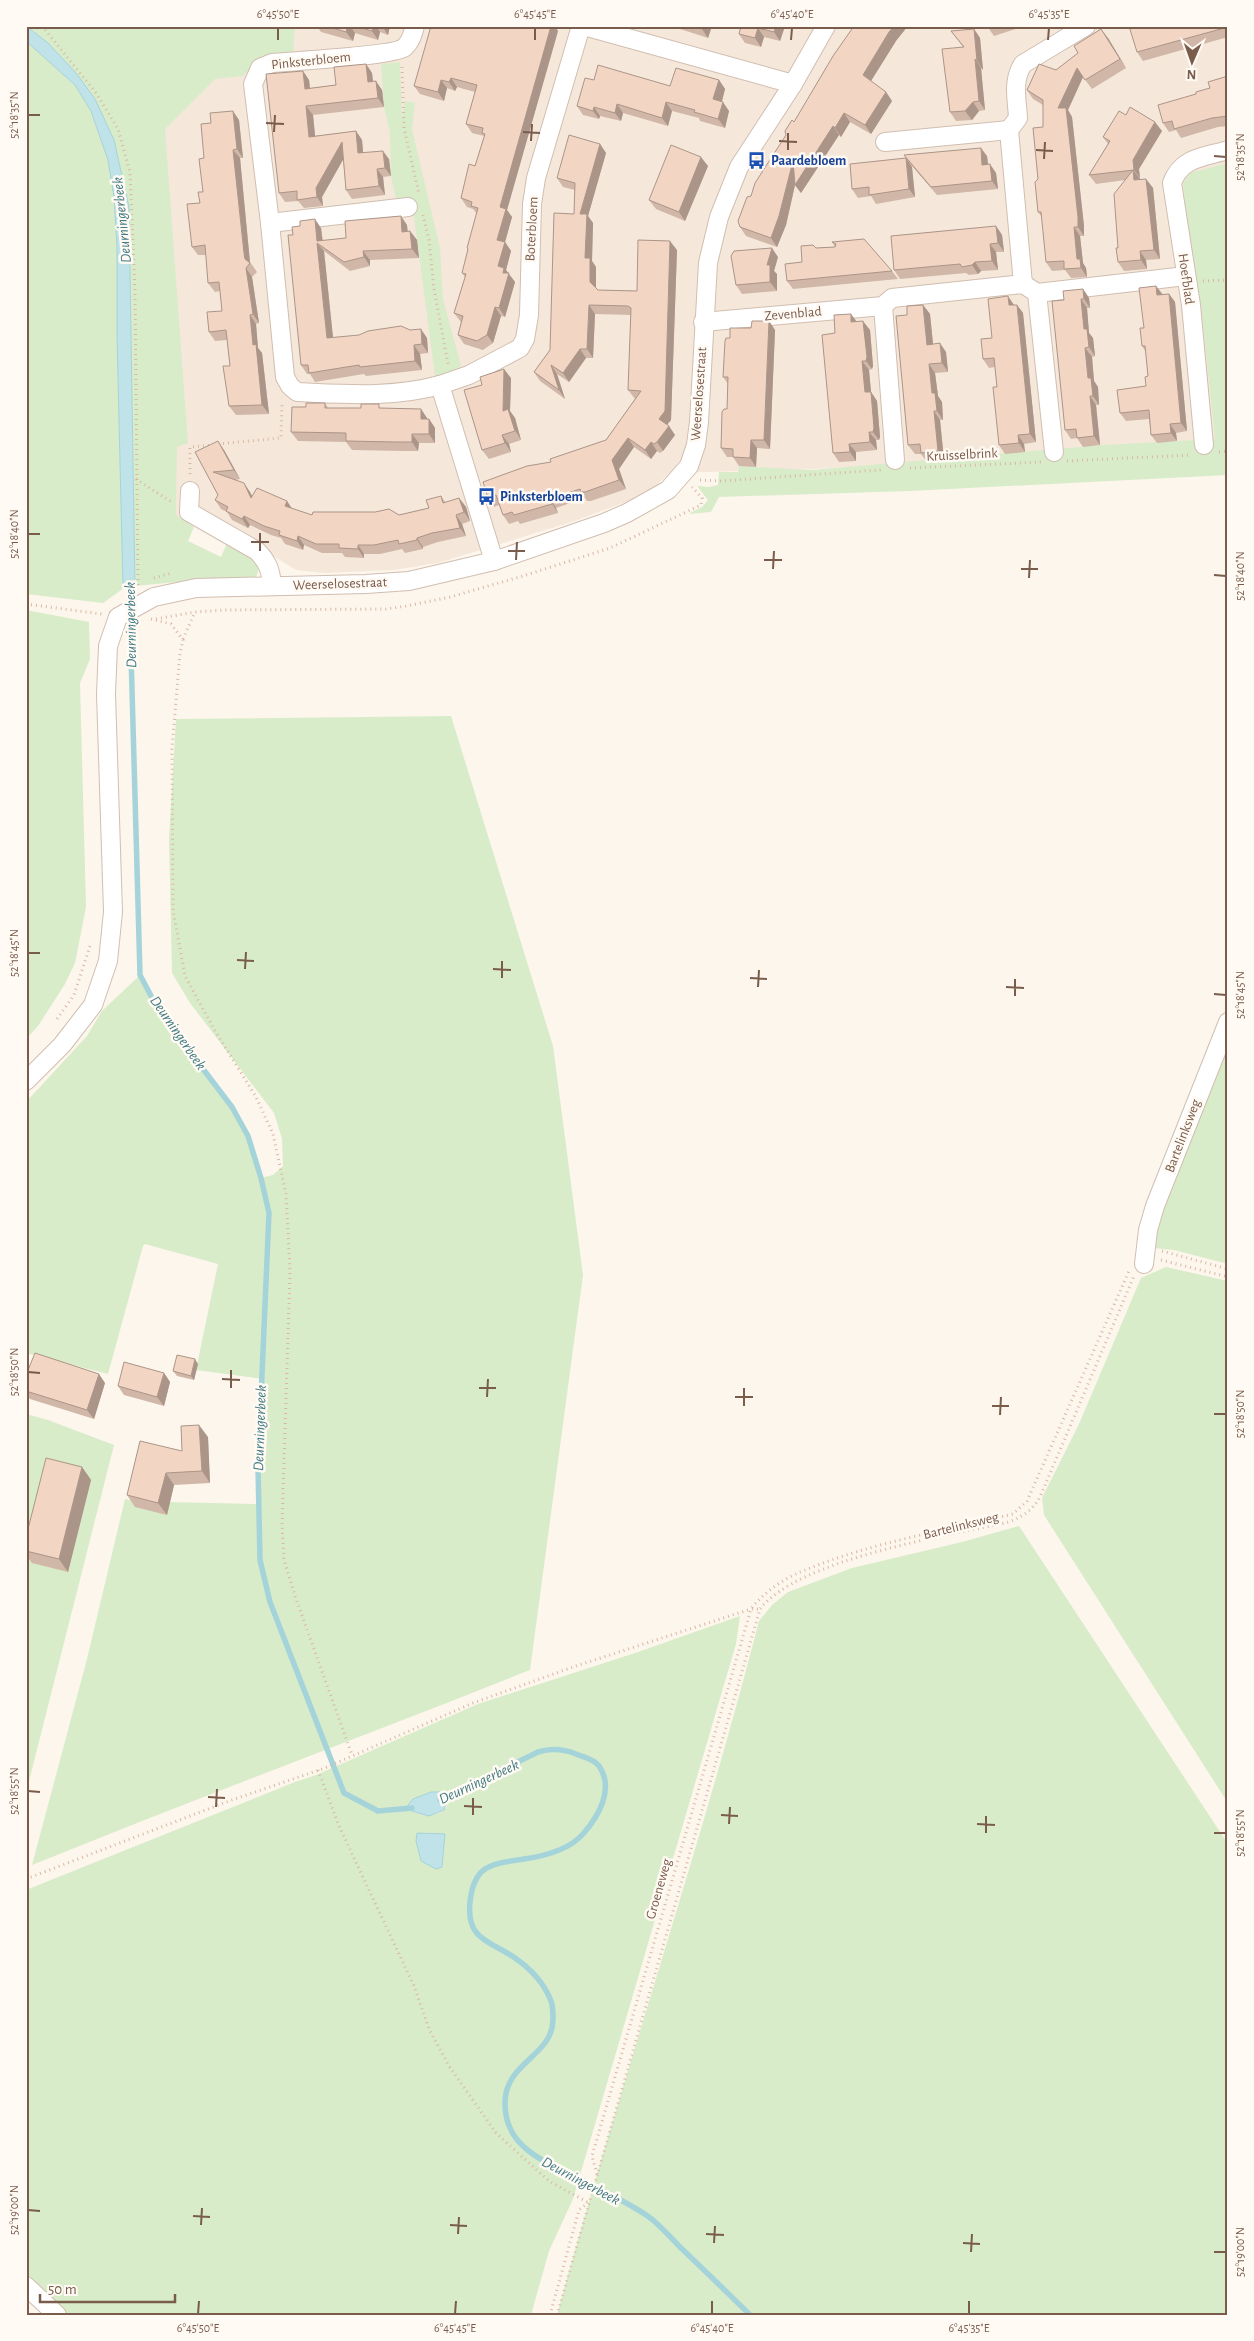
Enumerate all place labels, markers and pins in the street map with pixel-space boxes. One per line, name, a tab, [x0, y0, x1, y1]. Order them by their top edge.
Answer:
bus stop icon: Paardebloem	[747, 151, 767, 171]
place label: Paardebloem	[771, 154, 846, 168]
bus stop icon: Pinksterbloem	[476, 487, 496, 507]
place label: Pinksterbloem	[500, 490, 583, 504]

